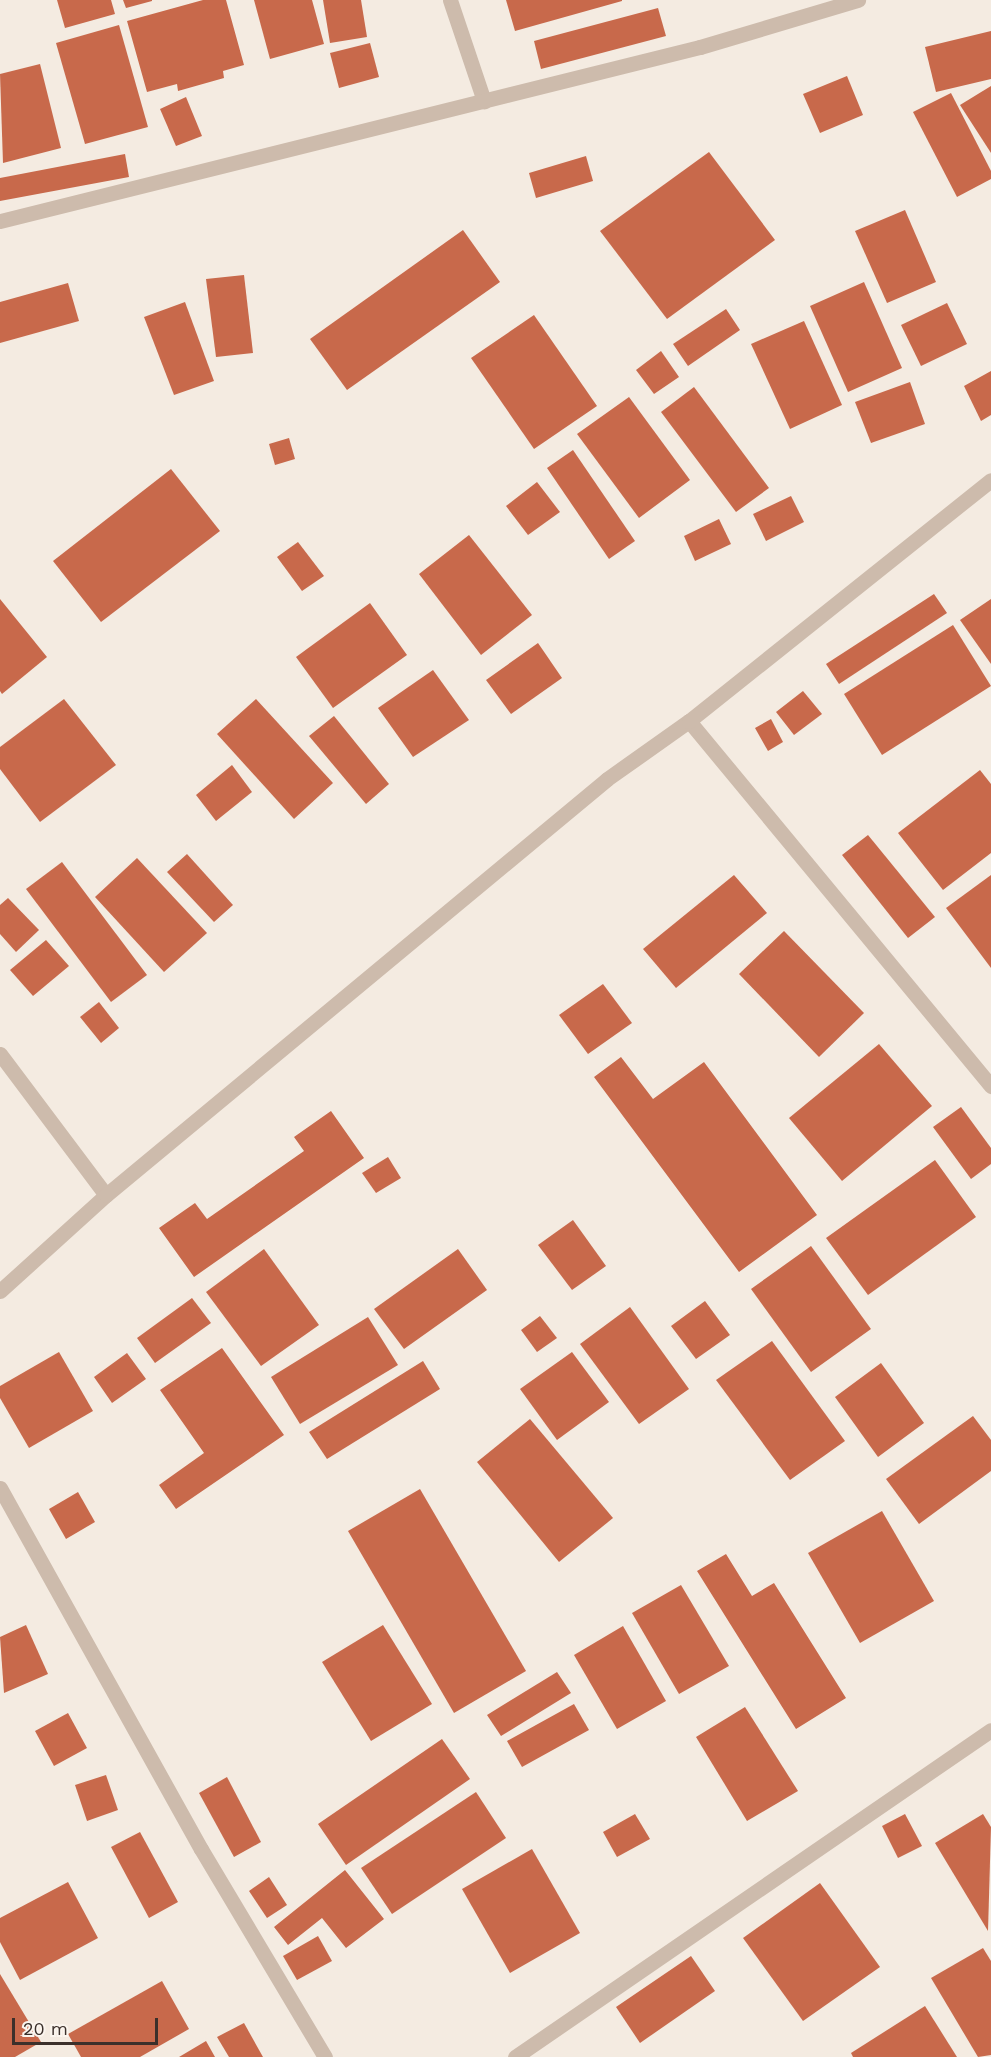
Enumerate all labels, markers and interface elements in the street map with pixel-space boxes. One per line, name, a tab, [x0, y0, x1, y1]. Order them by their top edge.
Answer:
scale bar	[15, 2006, 160, 2044]
text: 20 m	[23, 2018, 68, 2039]

